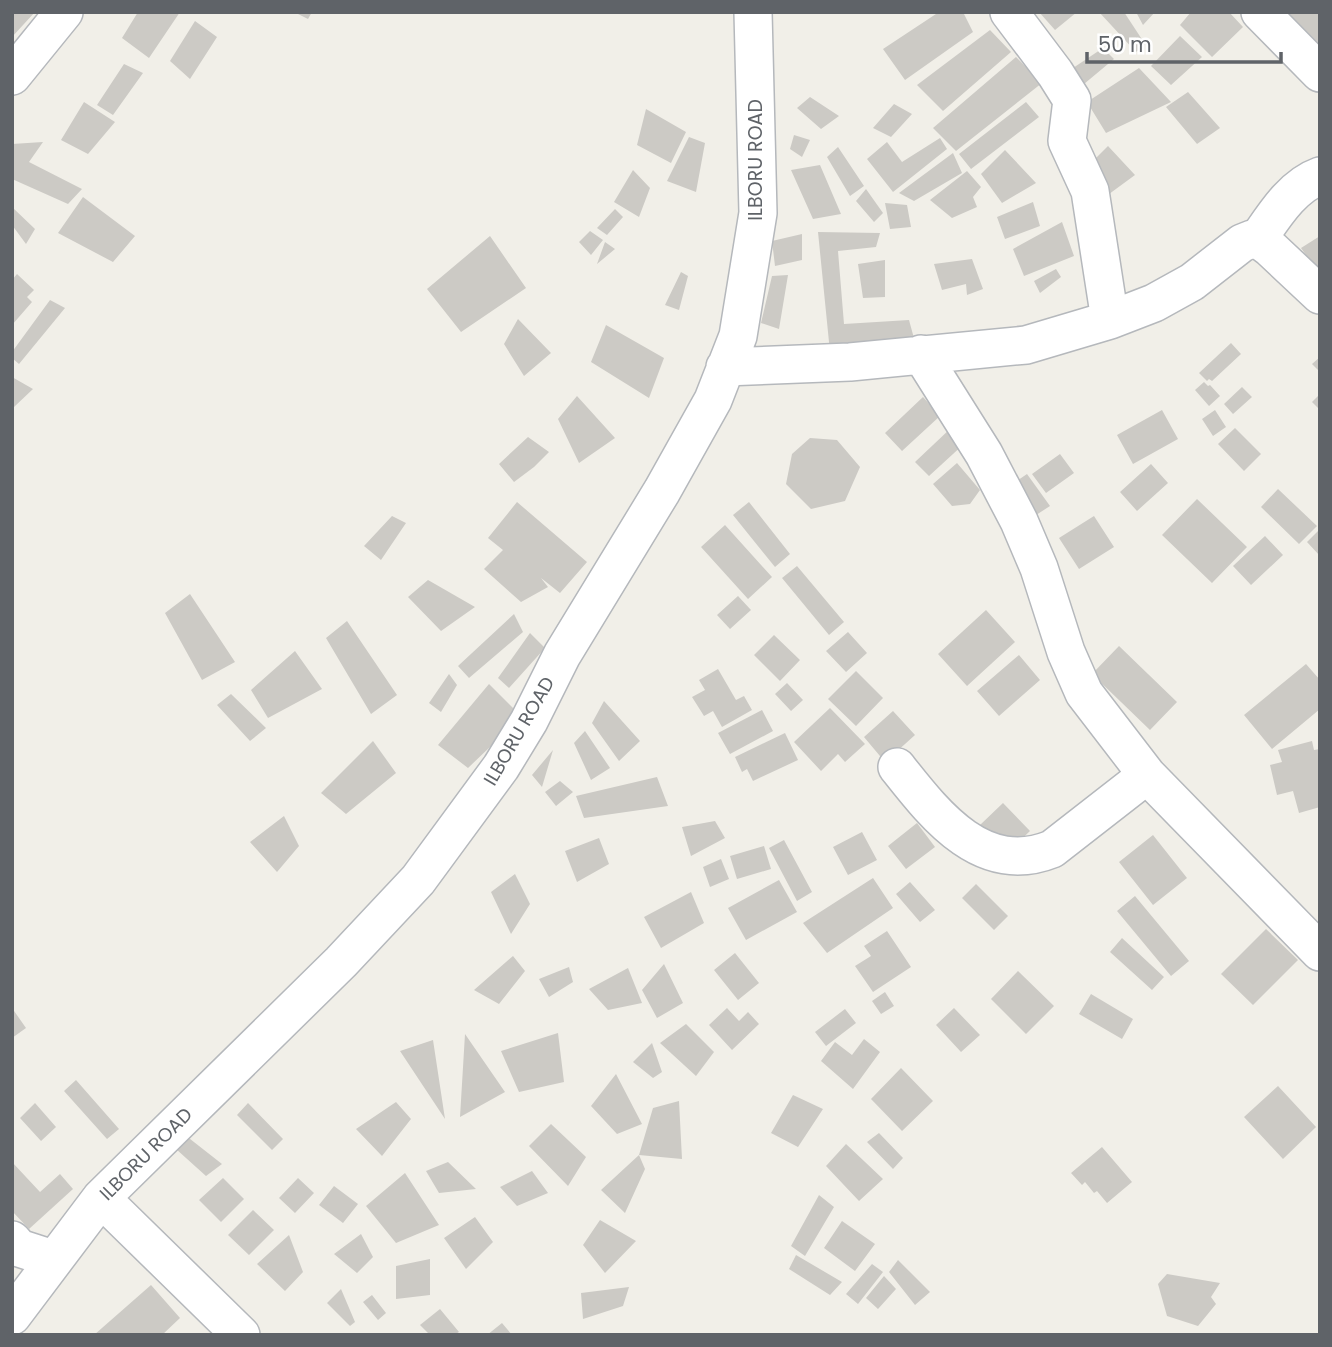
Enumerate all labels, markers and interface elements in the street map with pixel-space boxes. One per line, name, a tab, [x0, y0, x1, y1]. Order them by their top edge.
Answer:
scale bar	[1087, 21, 1281, 65]
text: 50 m	[1098, 30, 1152, 59]
street label: ILBORU ROAD	[742, 99, 769, 221]
street label: ILBORU ROAD	[477, 672, 561, 790]
street label: ILBORU ROAD	[93, 1101, 199, 1207]

